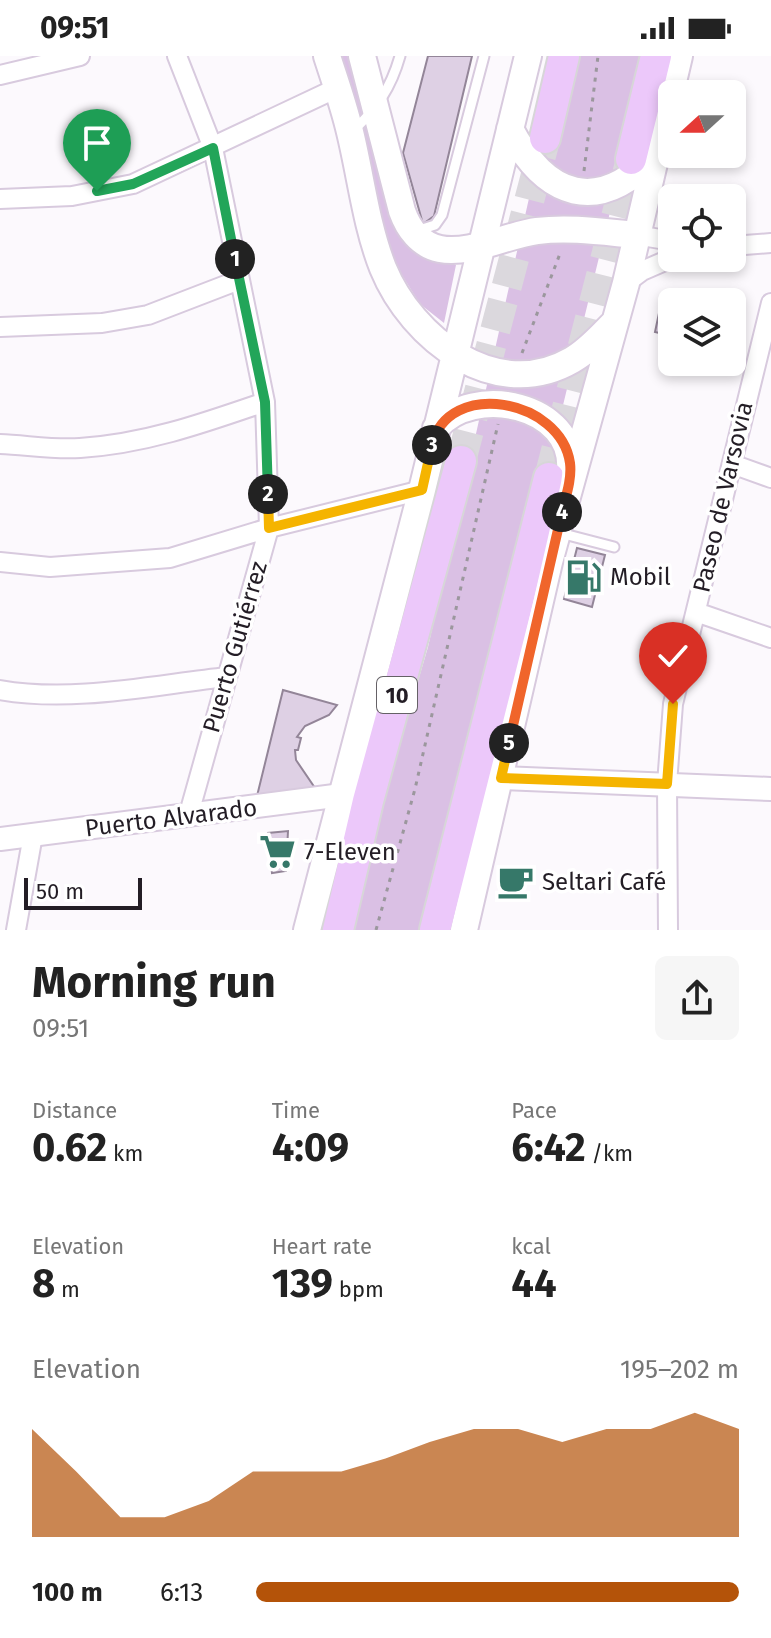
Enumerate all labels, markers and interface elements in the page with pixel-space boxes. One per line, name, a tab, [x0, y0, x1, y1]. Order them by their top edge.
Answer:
text: 09:51	[40, 10, 110, 46]
north arrow	[658, 80, 746, 168]
map controls	[658, 80, 746, 376]
pin	[63, 109, 131, 191]
icon: arrive	[75, 121, 119, 165]
button: locate	[658, 184, 746, 272]
pin: 1	[215, 239, 255, 279]
text: 1	[230, 245, 240, 272]
button: layers	[658, 288, 746, 376]
street label: Paseo de Varsovia	[687, 399, 759, 595]
pin: 3	[412, 425, 452, 465]
text: 3	[426, 431, 438, 458]
pin: 2	[248, 474, 288, 514]
text: 2	[262, 480, 274, 507]
pin: 4	[542, 492, 582, 532]
text: 4	[556, 498, 568, 525]
street label: Puerto Gutiérrez	[197, 558, 273, 736]
fuel station icon: Mobil	[565, 558, 603, 596]
place label: Mobil	[610, 563, 671, 591]
pin	[639, 622, 707, 704]
icon: check	[651, 634, 695, 678]
road number: 10	[377, 677, 417, 713]
pin: 5	[489, 723, 529, 763]
text: 5	[503, 729, 515, 756]
street label: Puerto Alvarado	[83, 794, 259, 842]
supermarket icon: 7-Eleven	[259, 833, 297, 871]
place label: 7-Eleven	[304, 838, 396, 866]
cafe icon: Seltari Café	[497, 863, 535, 901]
place label: Seltari Café	[542, 868, 666, 896]
scale bar	[24, 874, 142, 910]
text: 50 m	[36, 878, 84, 905]
text: Morning run	[32, 956, 276, 1009]
button: share	[655, 956, 739, 1040]
text: 09:51	[32, 1013, 89, 1044]
text: Distance	[32, 1097, 117, 1124]
text: Time	[272, 1097, 320, 1124]
text: Pace	[511, 1097, 557, 1124]
text: 0.62	[32, 1124, 107, 1172]
text: 4:09	[272, 1124, 349, 1172]
text: 6:42	[511, 1124, 586, 1172]
text: km	[107, 1140, 143, 1167]
text: /km	[586, 1140, 633, 1167]
text: Elevation	[32, 1233, 124, 1260]
text: Heart rate	[272, 1233, 372, 1260]
text: kcal	[511, 1233, 551, 1260]
text: 8	[32, 1260, 55, 1308]
text: 139	[272, 1260, 333, 1308]
text: 44	[511, 1260, 557, 1308]
text: m	[55, 1276, 80, 1303]
text: bpm	[333, 1276, 384, 1303]
text: Elevation	[32, 1354, 141, 1385]
text: 195–202 m	[620, 1354, 739, 1385]
text: 100 m	[32, 1577, 103, 1608]
text: 6:13	[160, 1577, 203, 1608]

